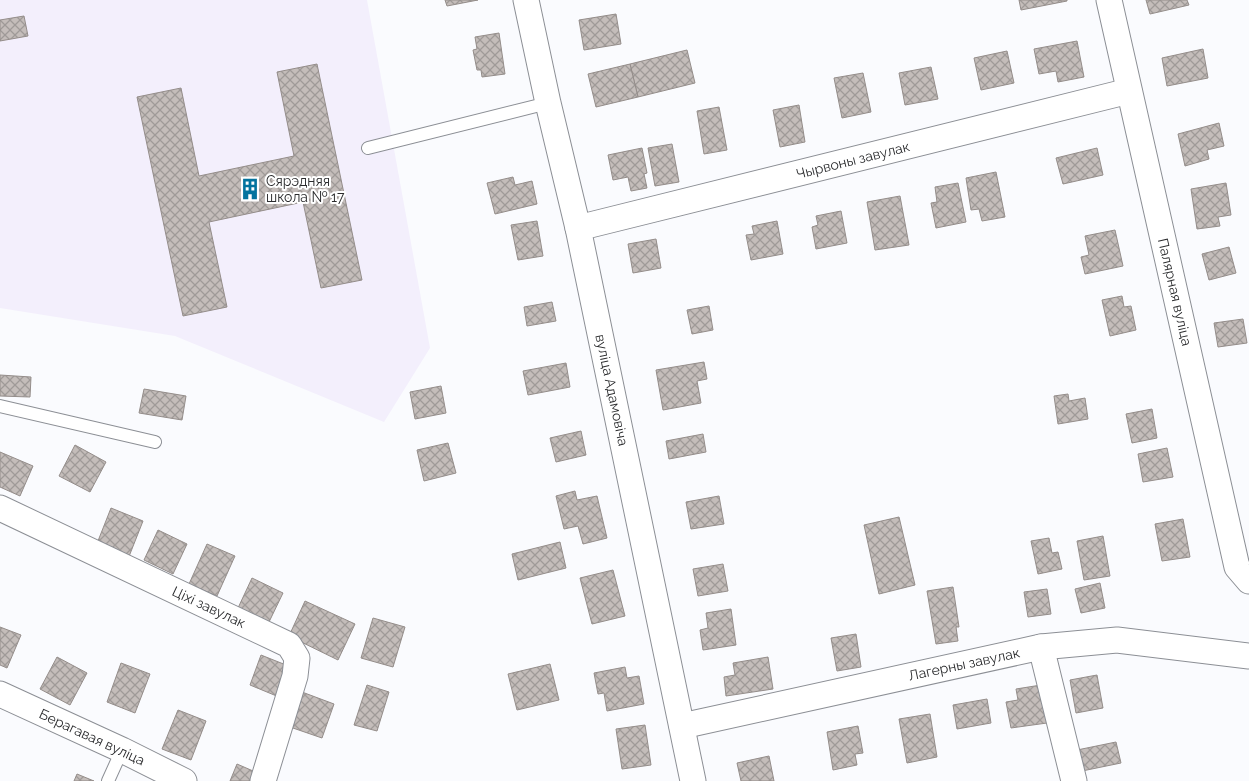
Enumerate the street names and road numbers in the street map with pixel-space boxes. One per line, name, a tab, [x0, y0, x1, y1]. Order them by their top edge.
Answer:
street label: Чырвоны завулак	[795, 138, 911, 182]
street label: Палярная вуліца	[1155, 237, 1195, 347]
street label: вуліца Адамовіча	[592, 333, 632, 447]
street label: Ціхі завулак	[170, 583, 248, 631]
street label: Лагерны завулак	[907, 644, 1021, 684]
street label: Берагавая вуліца	[37, 706, 147, 768]

